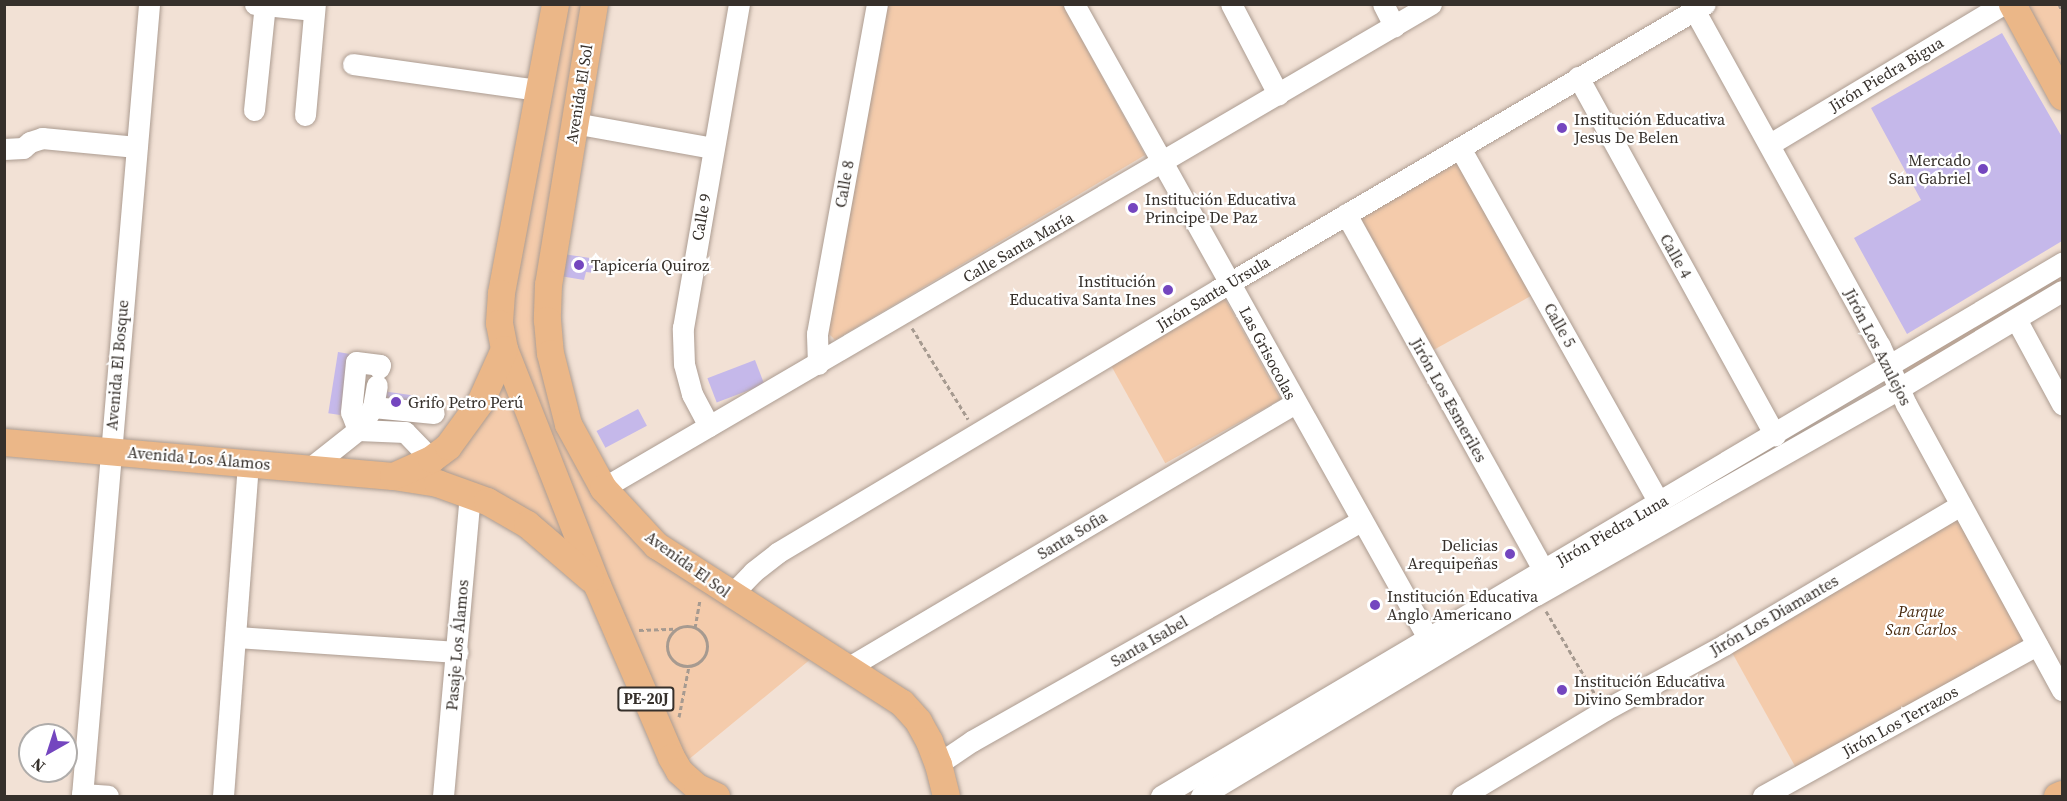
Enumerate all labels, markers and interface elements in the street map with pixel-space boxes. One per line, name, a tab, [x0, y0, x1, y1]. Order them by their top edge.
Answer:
street label: Jirón Piedra Bigua	[1825, 32, 1947, 116]
street label: Avenida El Sol	[562, 43, 596, 145]
place label: Institución Educativa Jesus De Belen	[1574, 109, 1725, 147]
marker: Institución Educativa Jesus De Belen	[1555, 121, 1569, 135]
place label: Mercado San Gabriel	[1889, 150, 1971, 188]
street label: Calle 8	[830, 159, 858, 209]
marker: Mercado San Gabriel	[1976, 162, 1990, 176]
place label: Institución Educativa Principe De Paz	[1145, 189, 1296, 227]
street label: Calle 9	[687, 192, 715, 242]
marker: Institución Educativa Principe De Paz	[1126, 201, 1140, 215]
street label: Calle Santa María	[959, 208, 1077, 286]
street label: Calle 4	[1656, 231, 1696, 281]
street label: Jirón Santa Ursula	[1153, 252, 1273, 334]
place label: Tapicería Quiroz	[591, 255, 709, 275]
marker: Tapicería Quiroz	[572, 258, 586, 272]
place label: Institución Educativa Santa Ines	[1009, 271, 1156, 309]
marker: Institución Educativa Santa Ines	[1161, 283, 1175, 297]
street label: Jirón Los Azulejos	[1840, 285, 1916, 409]
street label: Avenida El Bosque	[102, 299, 132, 431]
street label: Calle 5	[1540, 300, 1580, 350]
street label: Las Grisocolas	[1235, 303, 1301, 403]
street label: Jirón Los Esmeriles	[1407, 335, 1491, 465]
place label: Grifo Petro Perú	[408, 392, 523, 412]
marker: Grifo Petro Perú	[389, 395, 403, 409]
street label: Avenida Los Álamos	[127, 442, 271, 474]
street label: Jirón Piedra Luna	[1553, 490, 1671, 570]
street label: Santa Sofia	[1034, 507, 1110, 563]
street label: Avenida El Sol	[642, 527, 734, 601]
place label: Delicias Arequipeñas	[1407, 535, 1498, 573]
marker: Delicias Arequipeñas	[1503, 547, 1517, 561]
street label: Jirón Los Diamantes	[1706, 570, 1842, 660]
street label: Pasaje Los Álamos	[442, 579, 472, 711]
place label: Institución Educativa Anglo Americano	[1387, 586, 1538, 624]
marker: Institución Educativa Anglo Americano	[1368, 598, 1382, 612]
park label: Parque San Carlos	[1886, 601, 1956, 639]
street label: Santa Isabel	[1107, 611, 1191, 671]
place label: Institución Educativa Divino Sembrador	[1574, 671, 1725, 709]
street label: Jirón Los Terrazos	[1839, 681, 1961, 761]
marker: Institución Educativa Divino Sembrador	[1555, 683, 1569, 697]
road number: PE-20J	[616, 687, 676, 711]
north arrow	[18, 723, 78, 783]
text: N	[26, 753, 49, 778]

